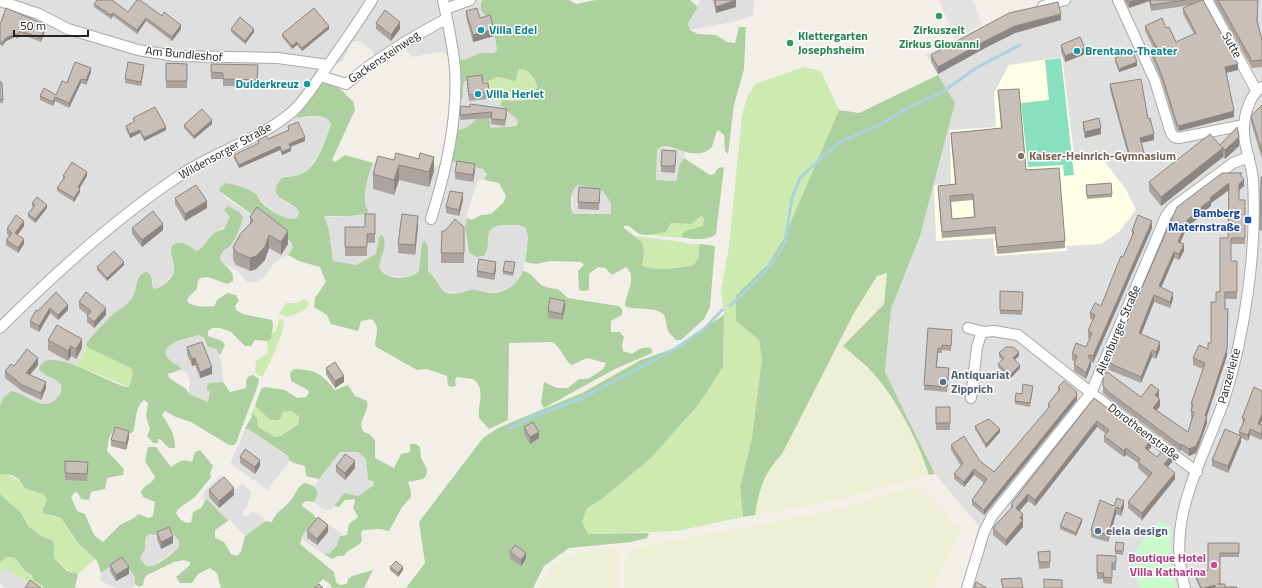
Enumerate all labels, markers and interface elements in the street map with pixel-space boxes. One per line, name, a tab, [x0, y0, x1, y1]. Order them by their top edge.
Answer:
marker: Zirkuszelt Zirkus Giovanni	[934, 11, 944, 21]
scale bar	[14, 12, 88, 38]
text: 50 m	[20, 16, 46, 35]
place label: Villa Edel	[489, 20, 537, 39]
place label: Zirkuszelt Zirkus Giovanni	[899, 20, 979, 53]
marker: Villa Edel	[476, 25, 486, 35]
street label: Gackensteinweg	[344, 26, 423, 88]
place label: Klettergarten Josephsheim	[798, 26, 868, 59]
street label: Sutte	[1217, 28, 1247, 61]
marker: Klettergarten Josephsheim	[785, 38, 795, 48]
street label: Am Bundleshof	[145, 41, 224, 66]
place label: Brentano-Theater	[1085, 41, 1178, 60]
marker: Brentano-Theater	[1072, 46, 1082, 56]
place label: Dulderkreuz	[235, 74, 299, 93]
marker: Dulderkreuz	[302, 79, 312, 89]
place label: Villa Herlet	[486, 84, 545, 103]
marker: Villa Herlet	[473, 89, 483, 99]
street label: Wildensorger Straße	[175, 117, 275, 184]
place label: Kaiser-Heinrich-Gymnasium	[1029, 146, 1176, 165]
marker: Kaiser-Heinrich-Gymnasium	[1016, 151, 1026, 161]
place label: Bamberg Maternstraße	[1168, 203, 1241, 236]
marker: Bamberg Maternstraße	[1243, 215, 1253, 225]
street label: Altenburger Straße	[1090, 282, 1145, 378]
street label: Panzerleite	[1212, 346, 1245, 406]
place label: Antiquariat Zipprich	[951, 365, 1010, 398]
marker: Antiquariat Zipprich	[938, 377, 948, 387]
street label: Dorotheenstraße	[1104, 398, 1185, 465]
place label: elela design	[1106, 521, 1168, 540]
marker: elela design	[1093, 526, 1103, 536]
place label: Boutique Hotel Villa Katharina	[1128, 548, 1206, 581]
marker: Boutique Hotel Villa Katharina	[1209, 560, 1219, 570]

